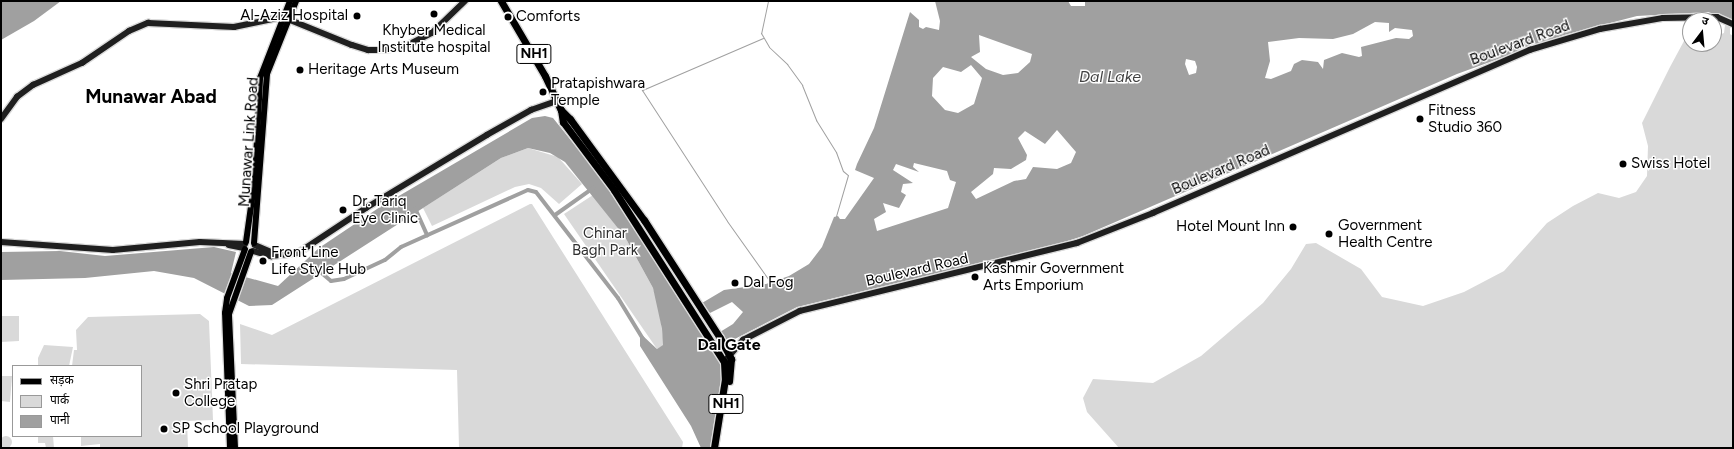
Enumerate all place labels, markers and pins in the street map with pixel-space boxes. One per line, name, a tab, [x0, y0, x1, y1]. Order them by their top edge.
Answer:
place label: Al-Aziz Hospital	[240, 7, 348, 25]
marker: Khyber Medical Institute hospital	[428, 8, 440, 20]
place label: Comforts	[516, 8, 580, 26]
marker: Al-Aziz Hospital	[351, 10, 363, 22]
marker: Comforts	[503, 12, 513, 22]
place label: Khyber Medical Institute hospital	[377, 21, 491, 56]
place label: Heritage Arts Museum	[308, 61, 459, 79]
marker: Heritage Arts Museum	[295, 65, 305, 75]
place label: Pratapishwara Temple	[551, 74, 645, 109]
marker: Pratapishwara Temple	[538, 87, 548, 97]
place label: Fitness Studio 360	[1428, 101, 1502, 136]
marker: Fitness Studio 360	[1415, 114, 1425, 124]
place label: Swiss Hotel	[1631, 155, 1710, 173]
marker: Swiss Hotel	[1618, 159, 1628, 169]
place label: Dr. Tariq Eye Clinic	[352, 192, 418, 227]
marker: Dr. Tariq Eye Clinic	[337, 204, 349, 216]
place label: Government Health Centre	[1338, 216, 1432, 251]
place label: Hotel Mount Inn	[1176, 218, 1285, 236]
marker: Hotel Mount Inn	[1288, 222, 1298, 232]
marker: Government Health Centre	[1323, 228, 1335, 240]
place label: Front Line Life Style Hub	[271, 243, 366, 278]
marker: Front Line Life Style Hub	[258, 256, 268, 266]
place label: Kashmir Government Arts Emporium	[983, 259, 1124, 294]
marker: Kashmir Government Arts Emporium	[970, 272, 980, 282]
place label: Dal Fog	[743, 274, 794, 292]
marker: Dal Fog	[730, 278, 740, 288]
place label: Shri Pratap College	[184, 375, 257, 410]
marker: Shri Pratap College	[171, 388, 181, 398]
place label: SP School Playground	[172, 420, 319, 438]
marker: SP School Playground	[159, 424, 169, 434]

